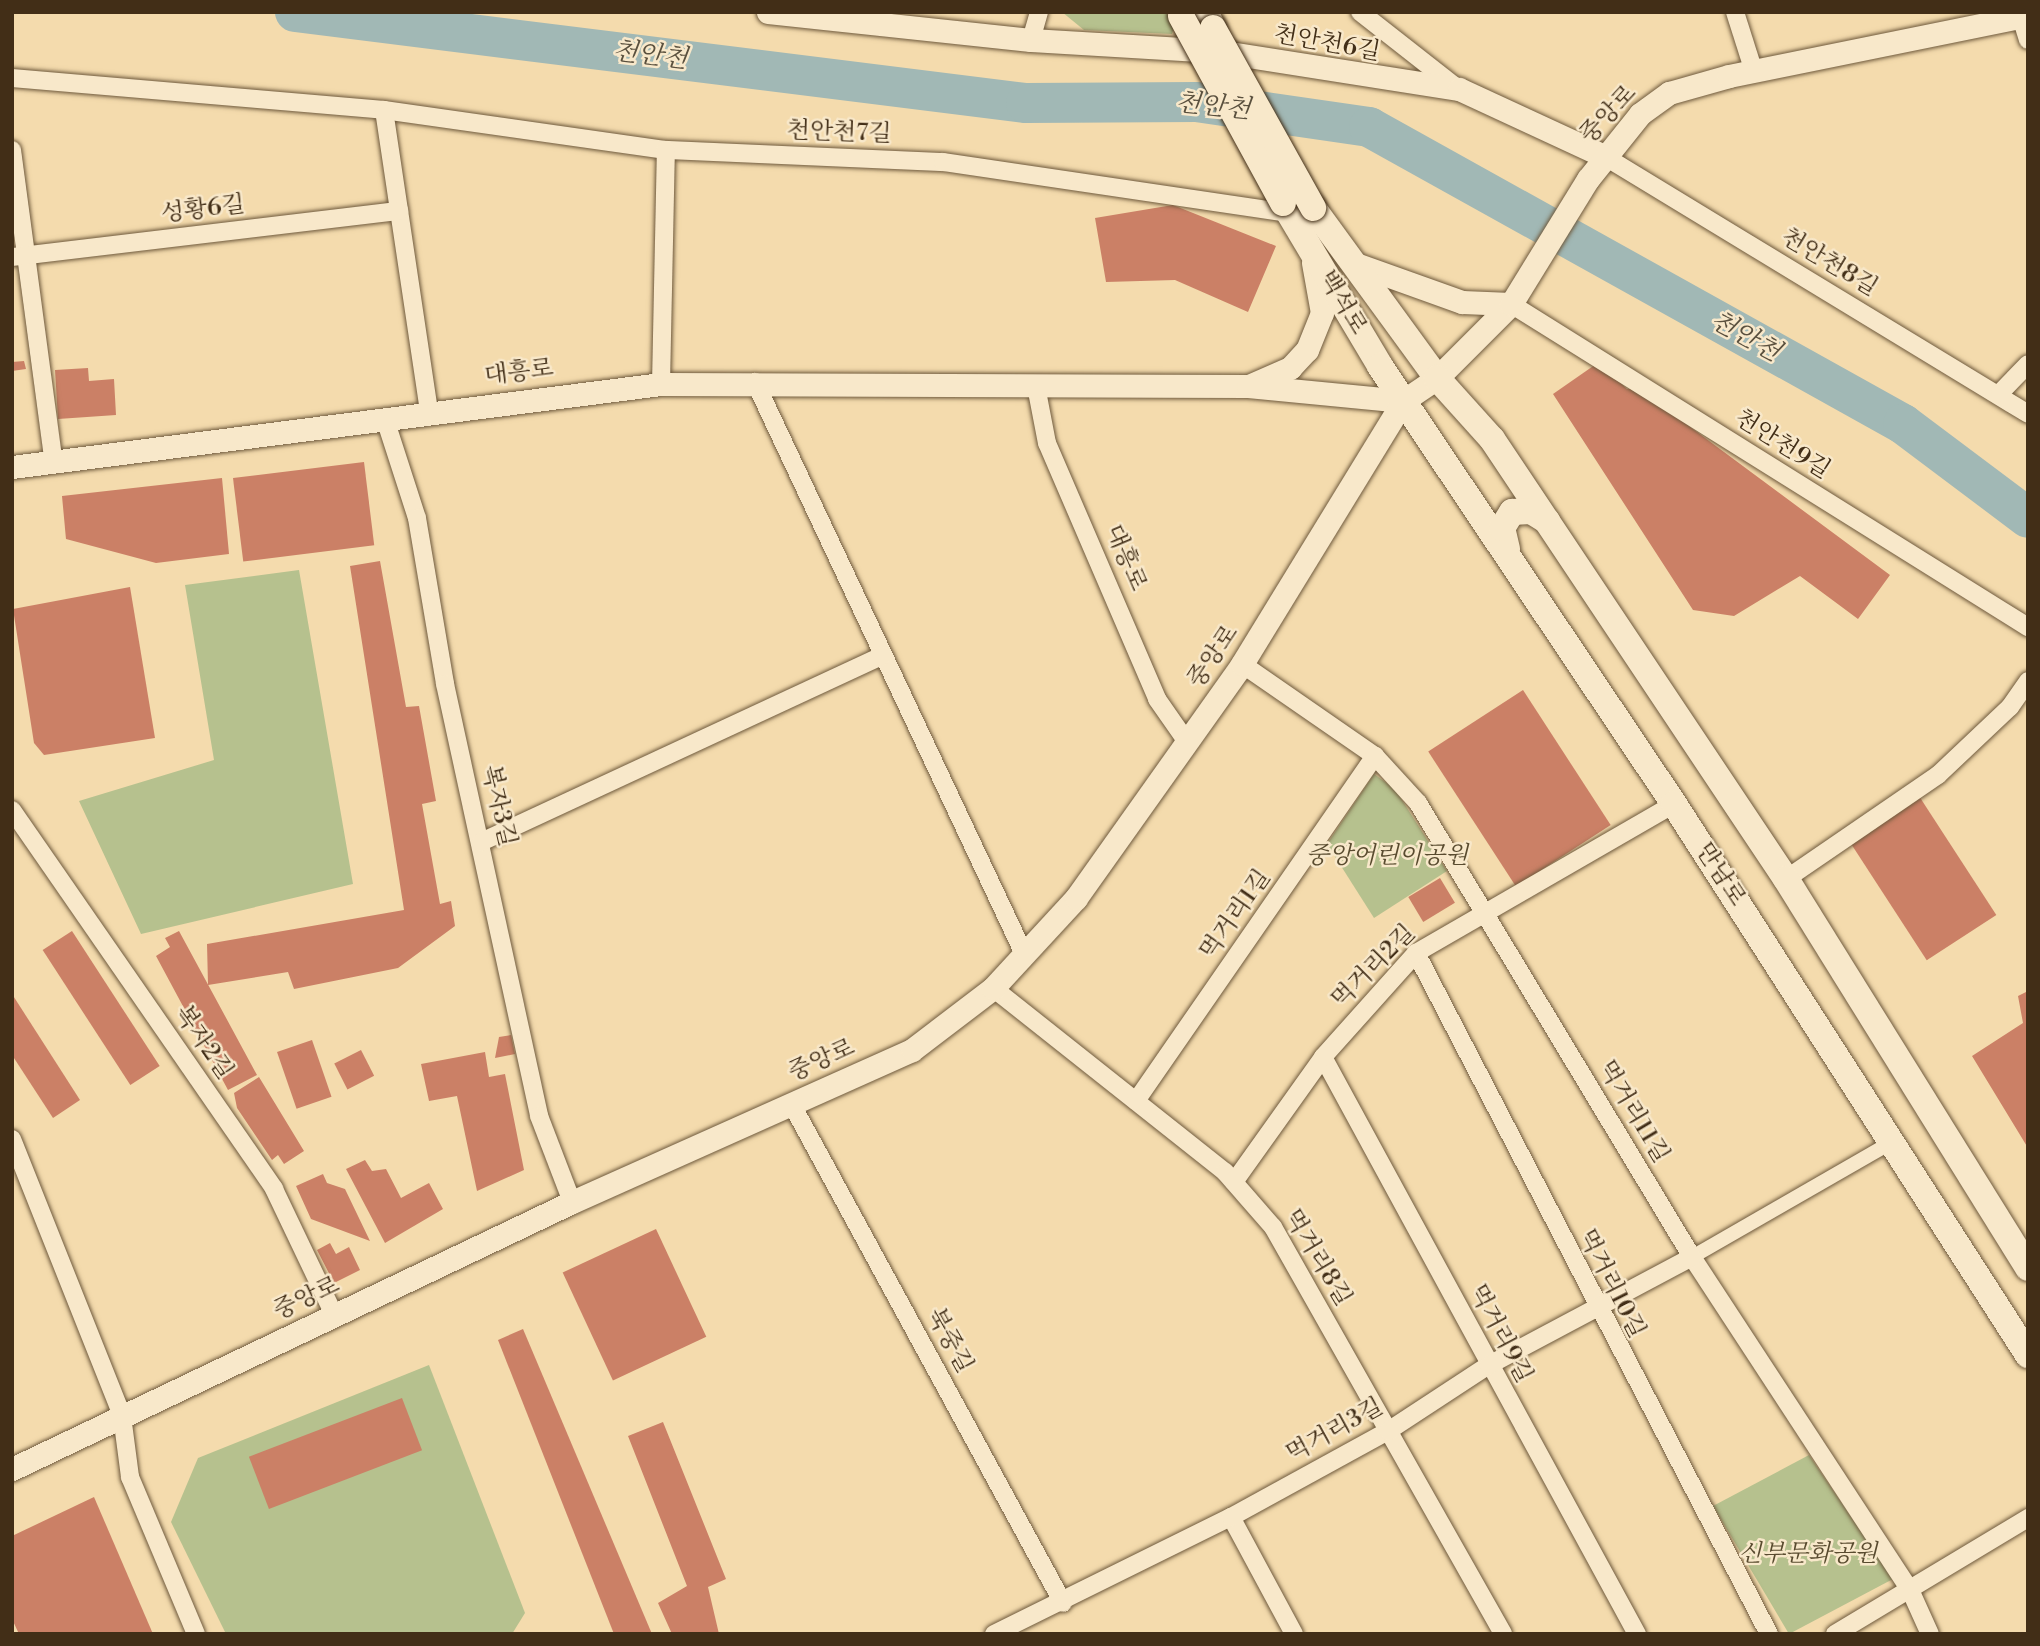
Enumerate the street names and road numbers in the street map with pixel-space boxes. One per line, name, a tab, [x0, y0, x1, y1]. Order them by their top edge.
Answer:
street label: 천안천6길	[1272, 21, 1382, 67]
street label: 중앙로	[1575, 80, 1643, 150]
street label: 천안천7길	[786, 117, 892, 149]
street label: 성황6길	[160, 191, 246, 229]
street label: 천안천8길	[1776, 223, 1882, 303]
street label: 백석로	[1312, 266, 1372, 340]
street label: 대흥로	[483, 354, 555, 392]
street label: 천안천9길	[1729, 404, 1835, 486]
street label: 대흥로	[1098, 520, 1152, 596]
street label: 중앙로	[1183, 620, 1245, 694]
street label: 복자3길	[475, 762, 521, 850]
street label: 만남로	[1689, 838, 1751, 912]
street label: 먹거리1길	[1195, 865, 1277, 965]
street label: 먹거리2길	[1326, 919, 1422, 1015]
street label: 복자2길	[167, 1001, 239, 1085]
street label: 중앙로	[784, 1034, 860, 1088]
street label: 먹거리11길	[1591, 1056, 1675, 1168]
street label: 먹거리8길	[1277, 1205, 1357, 1311]
street label: 먹거리10길	[1571, 1225, 1651, 1343]
street label: 중앙로	[269, 1271, 345, 1327]
street label: 먹거리9길	[1462, 1280, 1538, 1388]
street label: 북중길	[920, 1304, 978, 1378]
street label: 먹거리3길	[1282, 1393, 1388, 1469]

